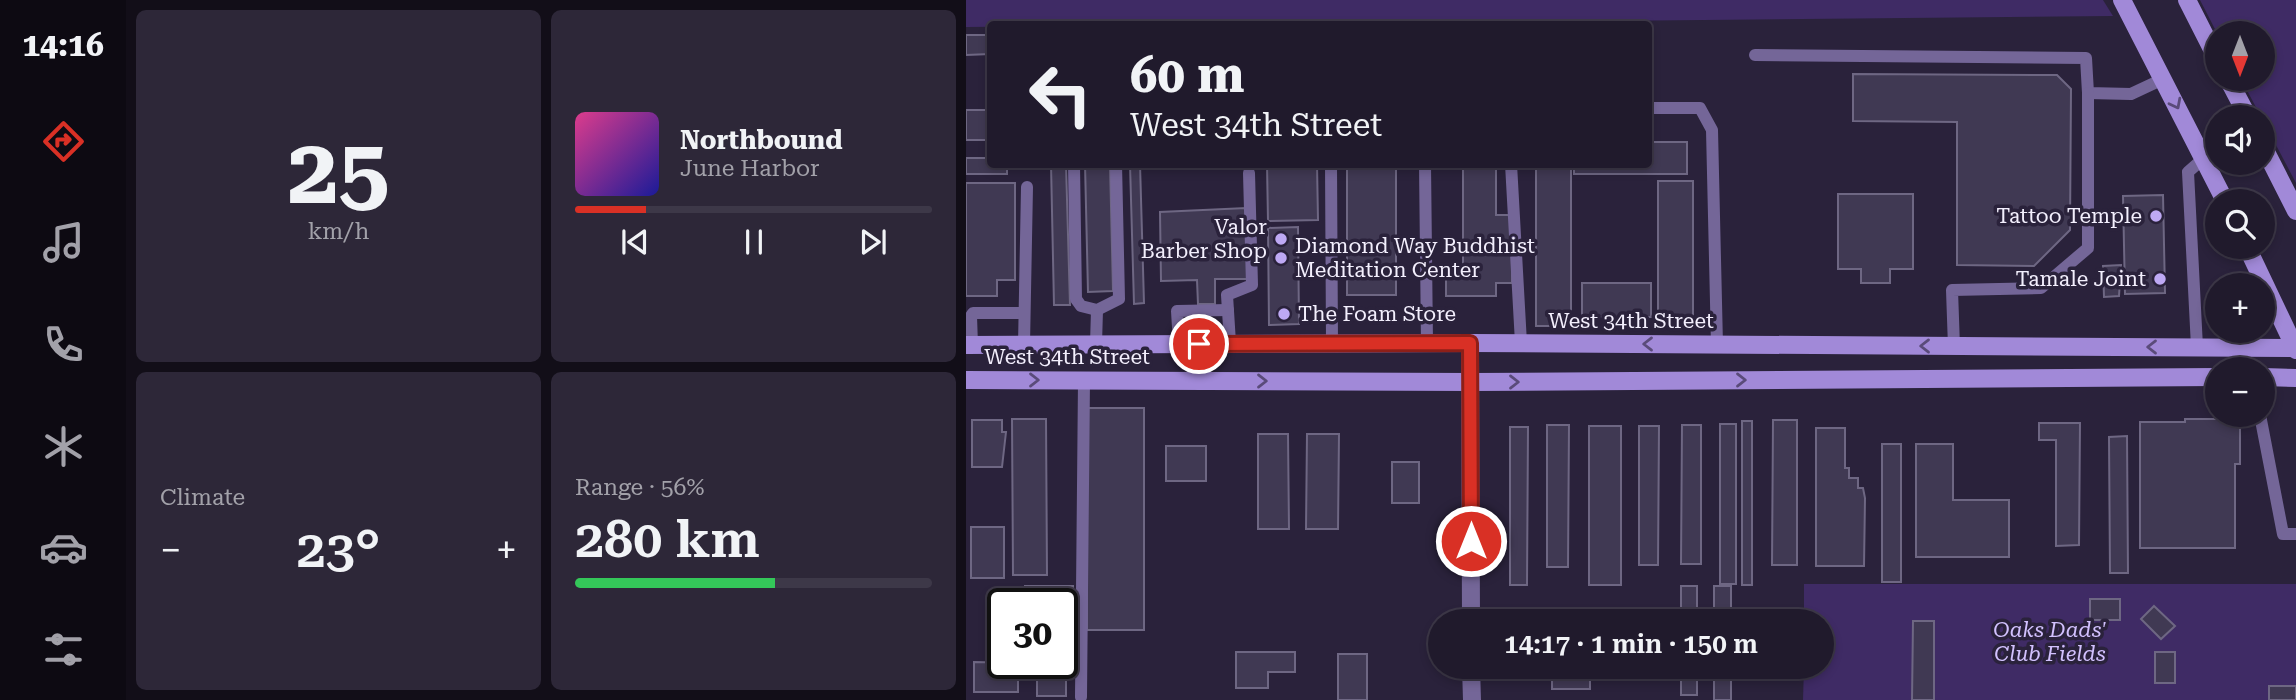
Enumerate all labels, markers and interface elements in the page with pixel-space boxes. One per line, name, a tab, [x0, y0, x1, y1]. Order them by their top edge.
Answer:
north arrow	[2205, 21, 2275, 91]
map controls	[2205, 21, 2275, 427]
text: 14:16	[22, 26, 104, 64]
text: 60 m	[1130, 47, 1245, 104]
icon: left	[1015, 49, 1106, 140]
one-way arrow	[2168, 97, 2182, 109]
button: sound	[2205, 105, 2275, 175]
text: West 34th Street	[1130, 106, 1382, 144]
icon: directions	[39, 117, 88, 166]
text: 25	[288, 119, 389, 225]
text: Northbound	[680, 125, 843, 155]
text: June Harbor	[680, 155, 820, 182]
button: search	[2205, 189, 2275, 259]
place label: Tattoo Temple	[1996, 204, 2142, 228]
marker: Tattoo Temple	[2148, 208, 2164, 224]
place label: Valor Barber Shop	[1141, 215, 1267, 263]
icon: music	[39, 218, 88, 267]
text: km/h	[308, 218, 369, 245]
icon: previous	[616, 223, 654, 261]
icon: pause	[735, 223, 773, 261]
icon: next	[854, 223, 892, 261]
marker: Valor Barber Shop	[1273, 231, 1289, 247]
place label: Diamond Way Buddhist Meditation Center	[1295, 234, 1535, 282]
marker: Diamond Way Buddhist Meditation Center	[1273, 250, 1289, 266]
place label: Tamale Joint	[2016, 267, 2146, 291]
marker: Tamale Joint	[2152, 271, 2168, 287]
button: +	[2205, 273, 2275, 343]
place label: The Foam Store	[1298, 302, 1456, 326]
marker: The Foam Store	[1276, 306, 1292, 322]
street label: West 34th Street	[1548, 309, 1714, 333]
pin	[1169, 314, 1229, 374]
icon: phone	[39, 320, 88, 369]
icon: arrive	[1180, 325, 1218, 363]
one-way arrow	[1643, 336, 1653, 352]
one-way arrow	[1919, 338, 1930, 354]
one-way arrow	[2147, 339, 2157, 355]
street label: West 34th Street	[984, 345, 1150, 369]
button: −	[2205, 357, 2275, 427]
one-way arrow	[1029, 372, 1040, 388]
one-way arrow	[1736, 372, 1747, 388]
one-way arrow	[1257, 373, 1267, 389]
one-way arrow	[1509, 374, 1519, 390]
icon: climate	[39, 422, 88, 471]
text: Range · 56%	[575, 474, 704, 501]
text: Climate	[160, 484, 245, 511]
position arrow	[1434, 504, 1508, 578]
text: 280 km	[575, 509, 760, 570]
text: 23°	[297, 519, 380, 580]
icon: car	[39, 523, 88, 572]
text: −	[160, 528, 181, 572]
text: +	[496, 528, 517, 572]
speed limit sign: 30	[987, 588, 1078, 679]
park label: Oaks Dads' Club Fields	[1993, 618, 2107, 666]
icon: filters	[39, 625, 88, 674]
text: 14:17 · 1 min · 150 m	[1504, 629, 1758, 659]

